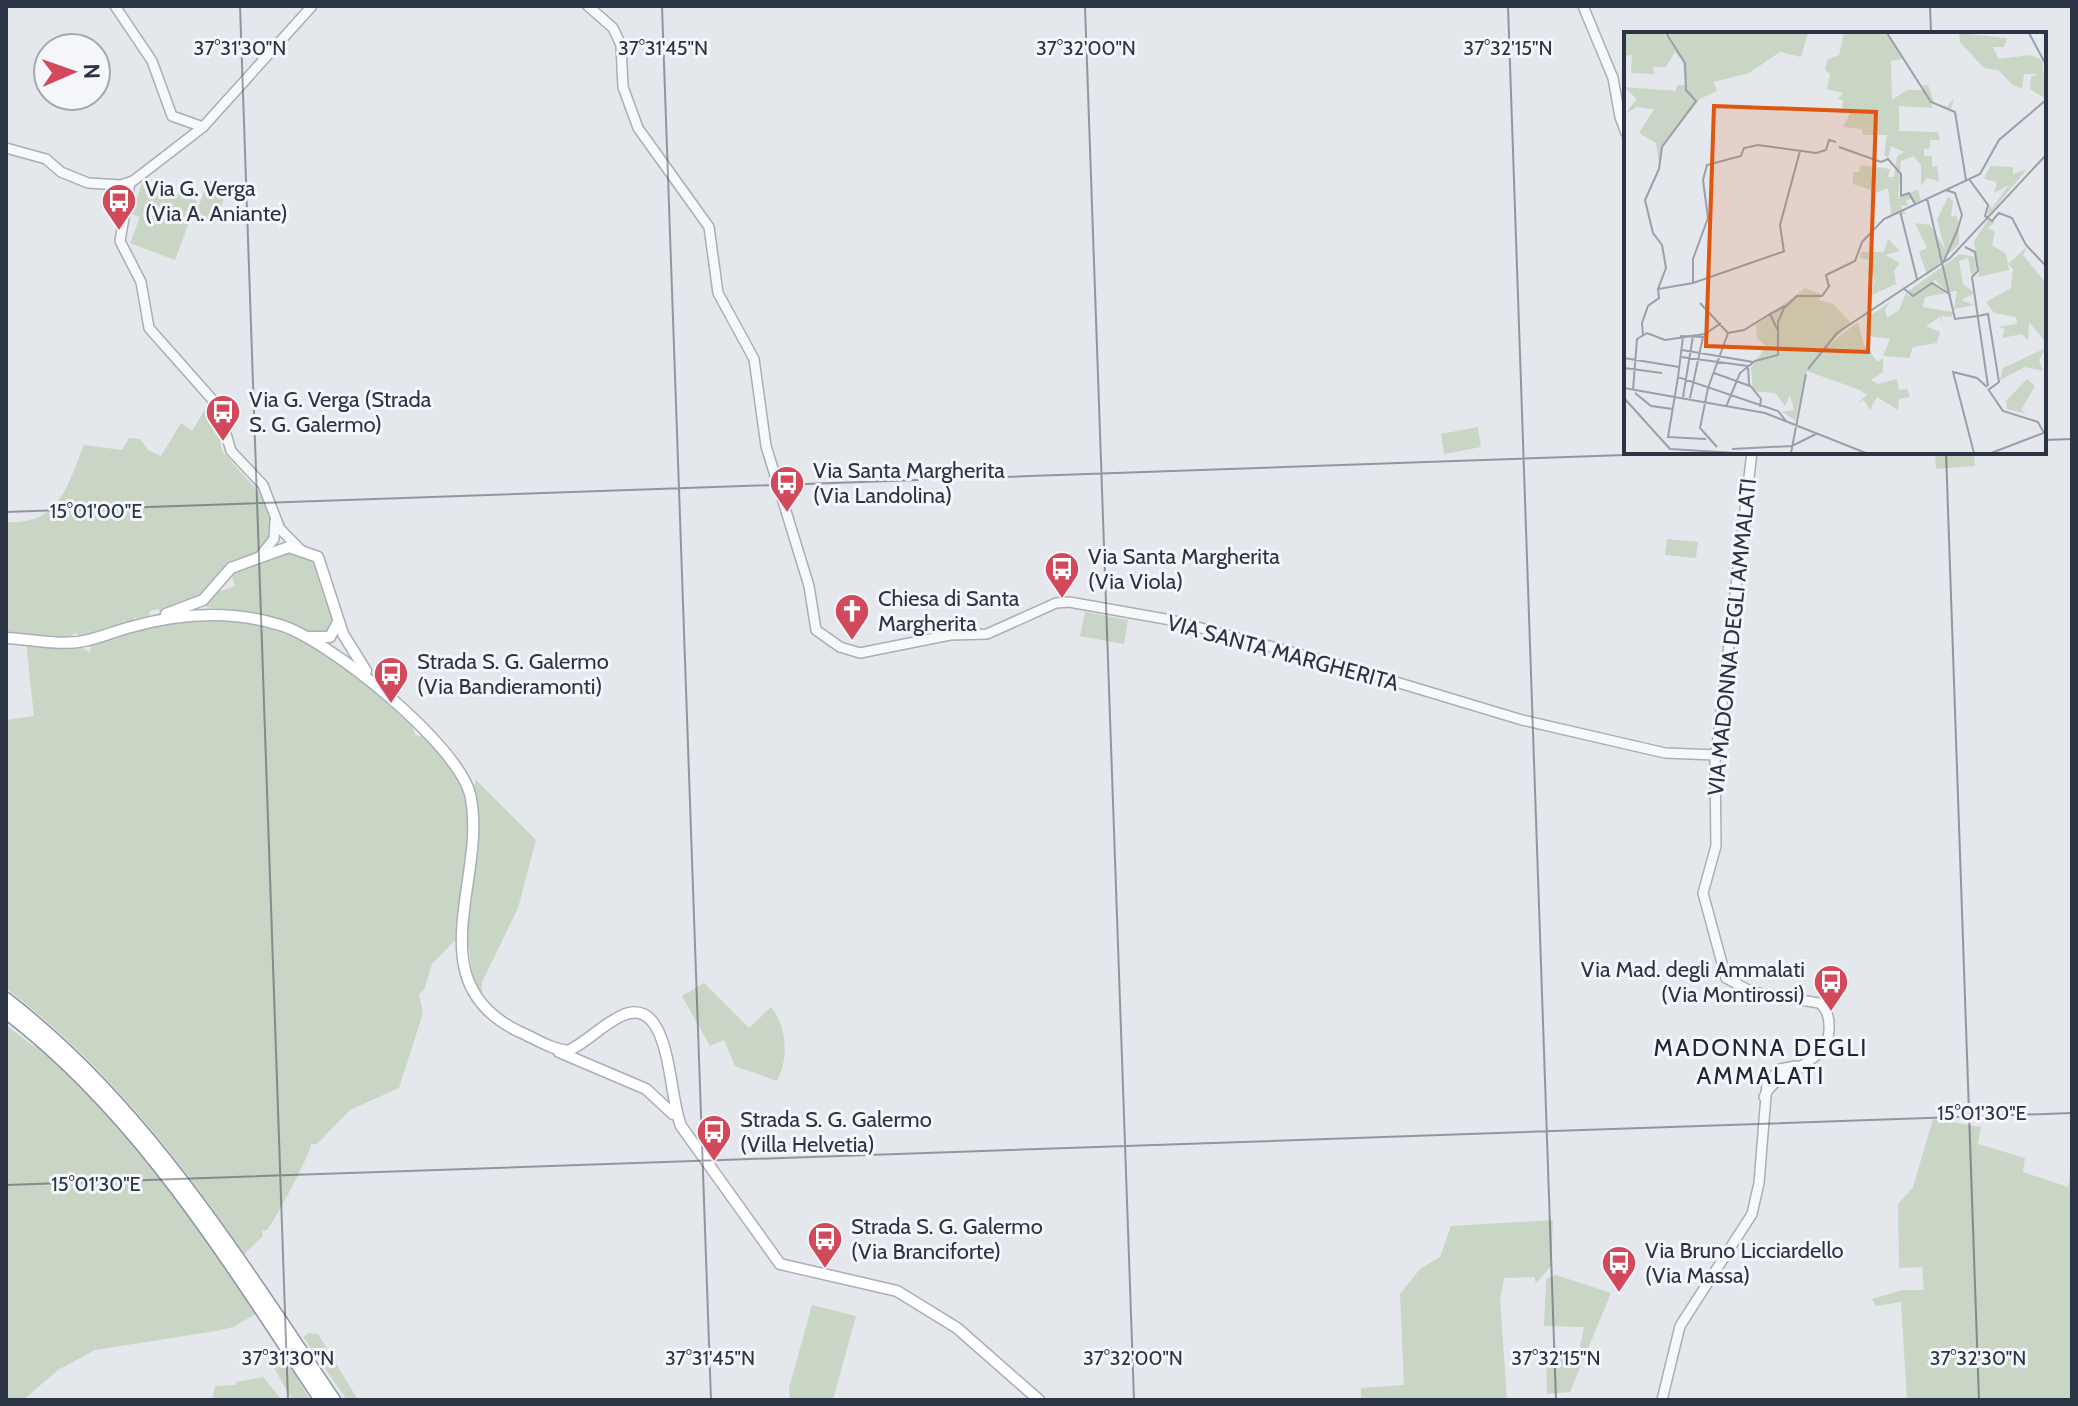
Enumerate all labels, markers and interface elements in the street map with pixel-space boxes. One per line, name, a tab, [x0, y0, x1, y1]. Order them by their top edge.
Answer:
north arrow	[32, 32, 112, 112]
inset map	[1624, 32, 2046, 454]
text: 37°31'30"N	[194, 36, 286, 60]
text: 37°31'45"N	[618, 36, 708, 60]
text: 37°32'00"N	[1036, 36, 1136, 60]
text: 37°32'15"N	[1463, 36, 1553, 60]
text: N	[78, 63, 105, 80]
place label: Via G. Verga (Via A. Aniante)	[145, 175, 288, 227]
bus stop icon: Via G. Verga (Via A. Aniante)	[100, 182, 138, 232]
place label: Via G. Verga (Strada S. G. Galermo)	[249, 386, 432, 438]
bus stop icon: Via G. Verga (Strada S. G. Galermo)	[204, 393, 242, 443]
place label: Via Santa Margherita (Via Landolina)	[813, 457, 1005, 509]
bus stop icon: Via Santa Margherita (Via Landolina)	[768, 464, 806, 514]
street label: VIA MADONNA DEGLI AMMALATI	[1702, 477, 1762, 797]
text: 15°01'00"E	[50, 499, 142, 523]
place label: Via Santa Margherita (Via Viola)	[1088, 543, 1280, 595]
bus stop icon: Via Santa Margherita (Via Viola)	[1043, 550, 1081, 600]
place label: Chiesa di Santa Margherita	[878, 585, 1020, 637]
church icon: Chiesa di Santa Margherita	[833, 592, 871, 642]
street label: VIA SANTA MARGHERITA	[1164, 609, 1402, 697]
place label: Strada S. G. Galermo (Via Bandieramonti)	[417, 648, 609, 700]
bus stop icon: Strada S. G. Galermo (Via Bandieramonti)	[372, 655, 410, 705]
place label: Via Mad. degli Ammalati (Via Montirossi)	[1581, 956, 1805, 1008]
bus stop icon: Via Mad. degli Ammalati (Via Montirossi)	[1812, 963, 1850, 1013]
district label: MADONNA DEGLI AMMALATI	[1654, 1033, 1868, 1090]
text: 15°01'30"E	[1937, 1101, 2027, 1125]
place label: Strada S. G. Galermo (Villa Helvetia)	[740, 1106, 932, 1158]
bus stop icon: Strada S. G. Galermo (Villa Helvetia)	[695, 1113, 733, 1163]
text: 15°01'30"E	[51, 1172, 141, 1196]
place label: Strada S. G. Galermo (Via Branciforte)	[851, 1213, 1043, 1265]
bus stop icon: Strada S. G. Galermo (Via Branciforte)	[806, 1220, 844, 1270]
place label: Via Bruno Licciardello (Via Massa)	[1645, 1237, 1844, 1289]
bus stop icon: Via Bruno Licciardello (Via Massa)	[1600, 1244, 1638, 1294]
text: 37°31'30"N	[242, 1346, 334, 1370]
text: 37°31'45"N	[665, 1346, 755, 1370]
text: 37°32'00"N	[1083, 1346, 1183, 1370]
text: 37°32'15"N	[1511, 1346, 1601, 1370]
text: 37°32'30"N	[1930, 1346, 2026, 1370]

